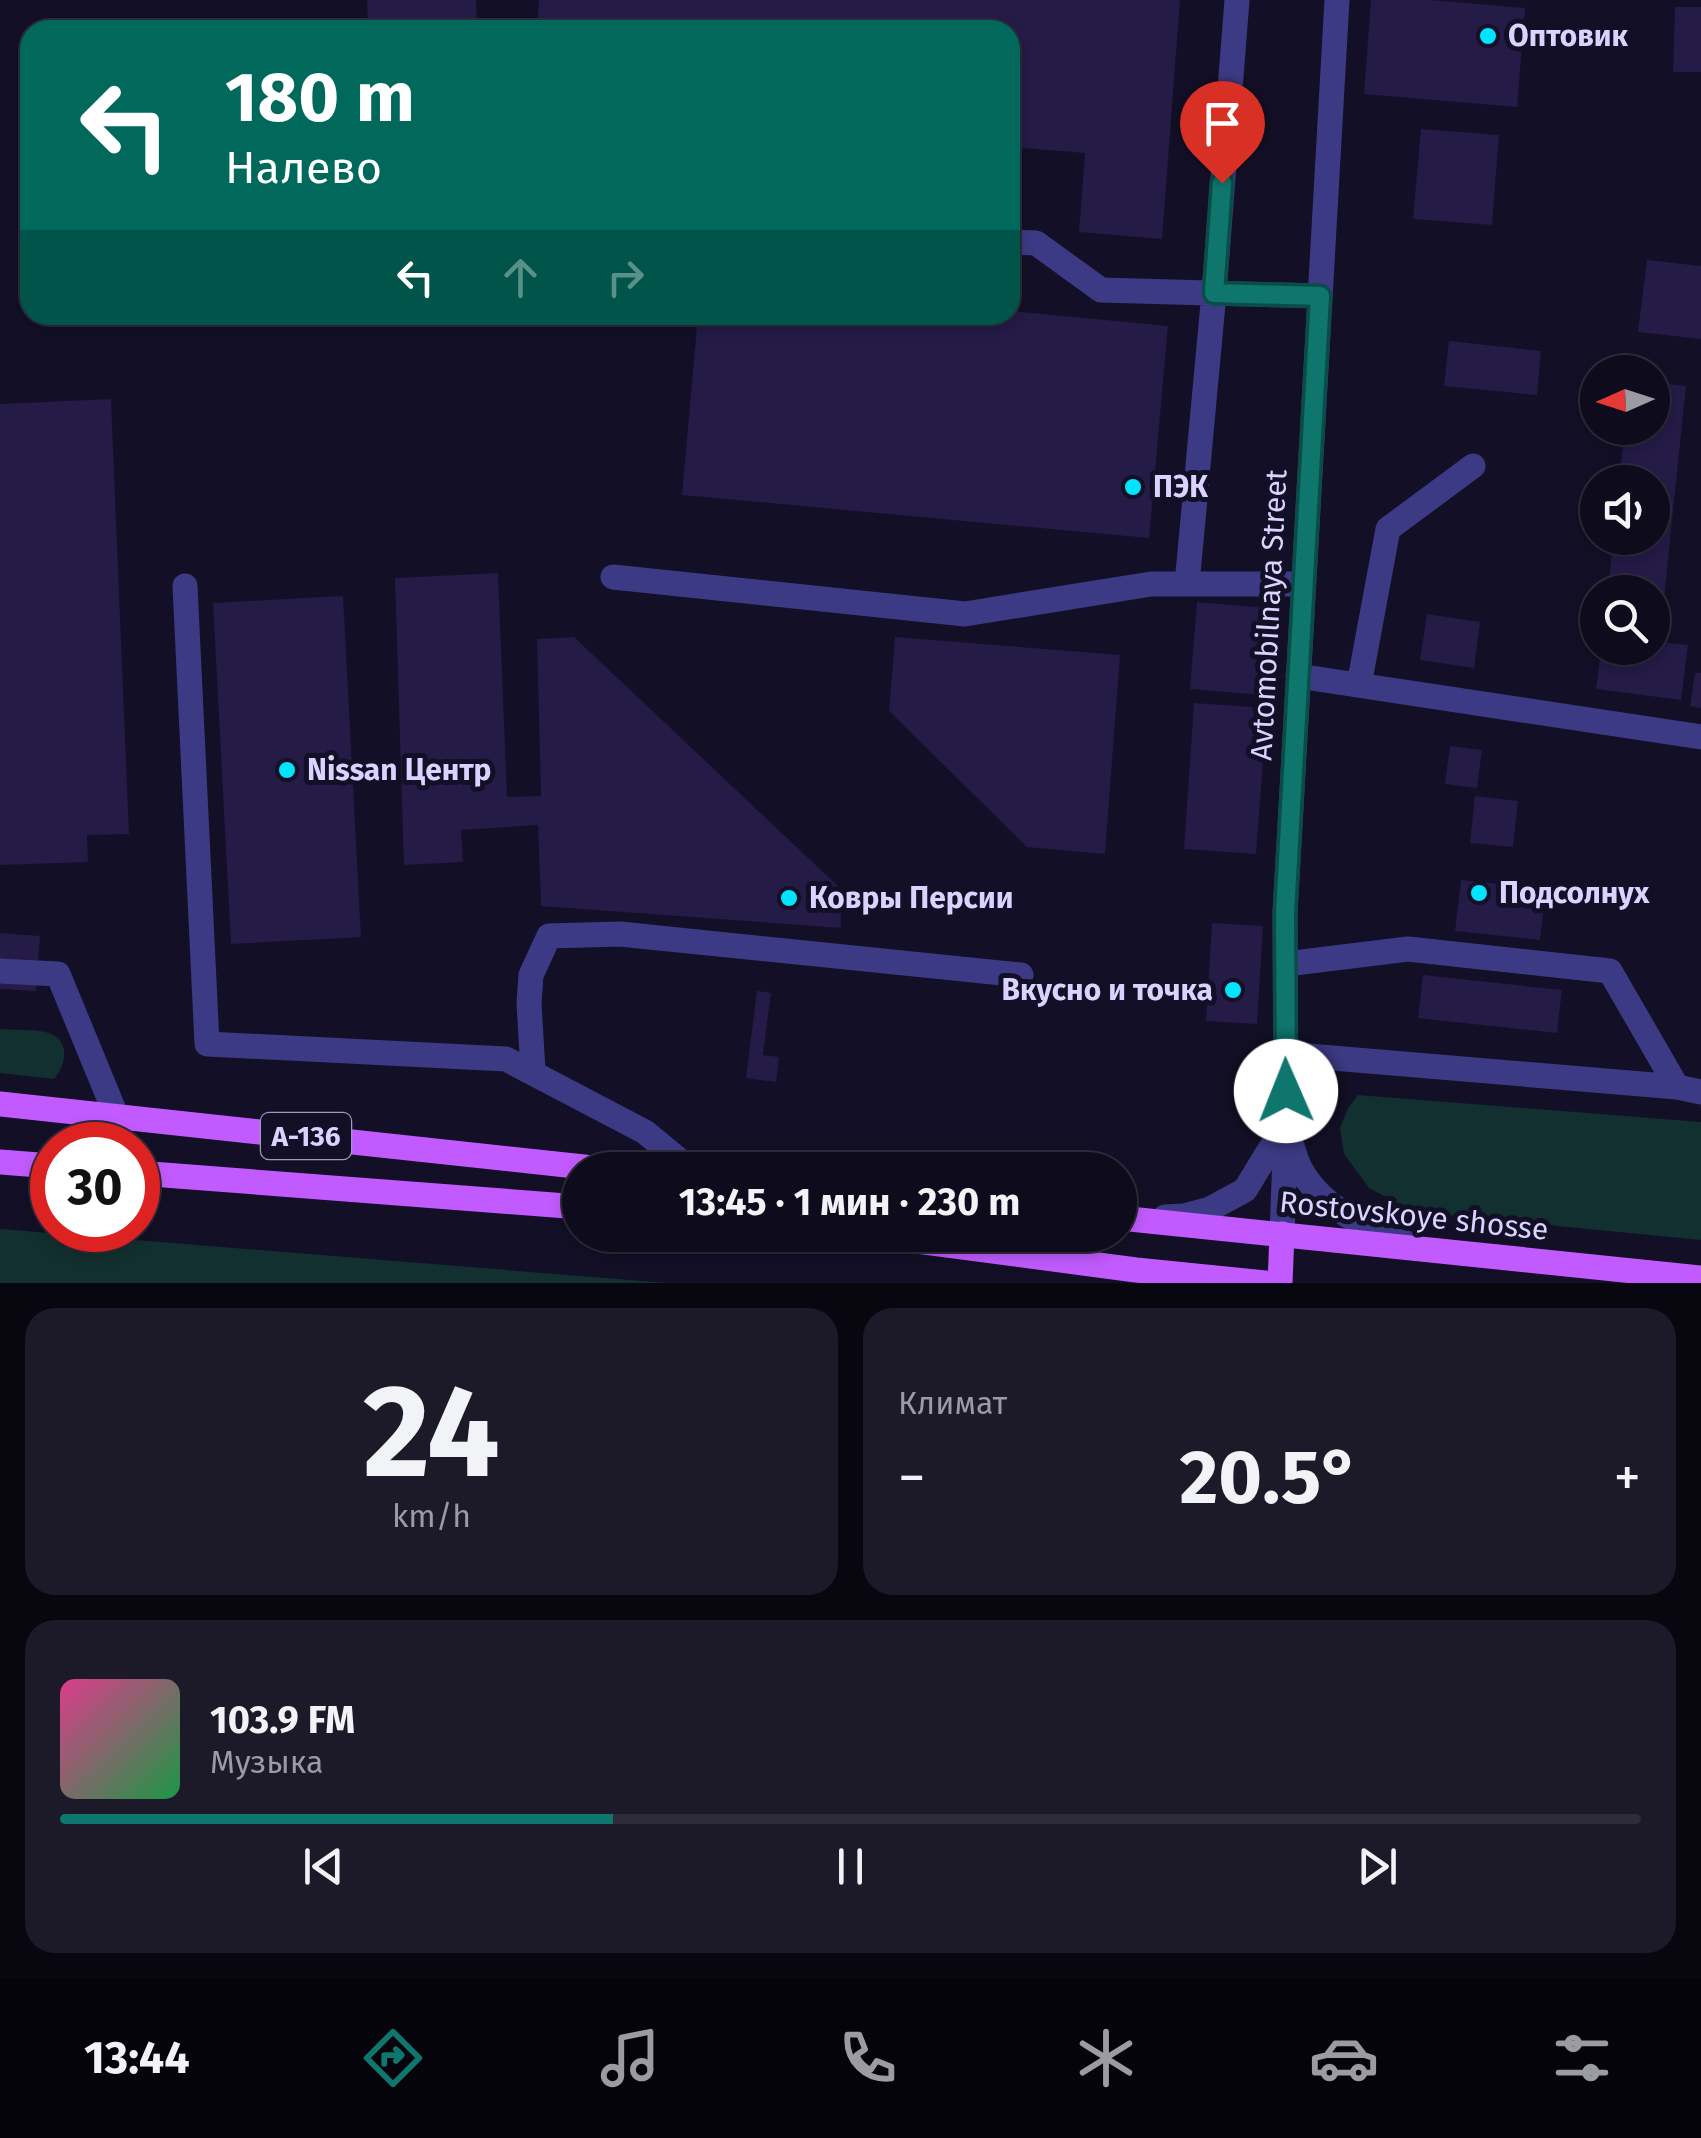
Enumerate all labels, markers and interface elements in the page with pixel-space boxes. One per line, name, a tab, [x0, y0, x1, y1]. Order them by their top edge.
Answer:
place label: Оптовик	[1508, 18, 1629, 54]
marker: Оптовик	[1477, 25, 1499, 47]
text: 180 m	[225, 56, 415, 140]
icon: left	[60, 60, 190, 190]
pin	[1180, 81, 1265, 184]
icon: arrive	[1195, 96, 1250, 151]
text: Налево	[225, 141, 382, 195]
icon: left	[388, 250, 443, 305]
icon: ahead	[493, 250, 548, 305]
icon: right	[598, 250, 653, 305]
north arrow	[1580, 355, 1670, 445]
map controls	[1580, 355, 1670, 665]
button: sound	[1580, 465, 1670, 555]
street label: Avtomobilnaya Street	[1243, 468, 1295, 762]
place label: ПЭК	[1153, 469, 1208, 505]
marker: ПЭК	[1122, 476, 1144, 498]
button: search	[1580, 575, 1670, 665]
place label: Nissan Центр	[307, 752, 491, 788]
marker: Nissan Центр	[276, 759, 298, 781]
place label: Подсолнух	[1499, 875, 1650, 911]
place label: Ковры Персии	[809, 880, 1013, 916]
marker: Подсолнух	[1468, 882, 1490, 904]
marker: Ковры Персии	[778, 887, 800, 909]
place label: Вкусно и точка	[1001, 972, 1213, 1008]
marker: Вкусно и точка	[1222, 979, 1244, 1001]
position arrow	[1234, 1039, 1338, 1143]
road number: А-136	[261, 1113, 351, 1159]
speed limit sign: 30	[30, 1122, 160, 1252]
text: 13:45 · 1 мин · 230 m	[679, 1179, 1020, 1225]
street label: Rostovskoye shosse	[1278, 1184, 1550, 1248]
text: 24	[363, 1354, 500, 1510]
text: Климат	[898, 1384, 1007, 1422]
text: 20.5°	[1180, 1433, 1360, 1523]
text: −	[898, 1445, 926, 1511]
text: +	[1614, 1445, 1641, 1511]
text: km/h	[392, 1497, 471, 1535]
text: 103.9 FM	[210, 1697, 355, 1743]
text: Музыка	[210, 1743, 323, 1781]
icon: previous	[296, 1839, 351, 1894]
icon: pause	[823, 1839, 878, 1894]
icon: next	[1350, 1839, 1405, 1894]
icon: directions	[358, 2023, 428, 2093]
icon: music	[595, 2023, 665, 2093]
icon: phone	[833, 2023, 903, 2093]
icon: climate	[1071, 2023, 1141, 2093]
icon: car	[1309, 2023, 1379, 2093]
icon: filters	[1547, 2023, 1617, 2093]
text: 13:44	[84, 2031, 190, 2085]

